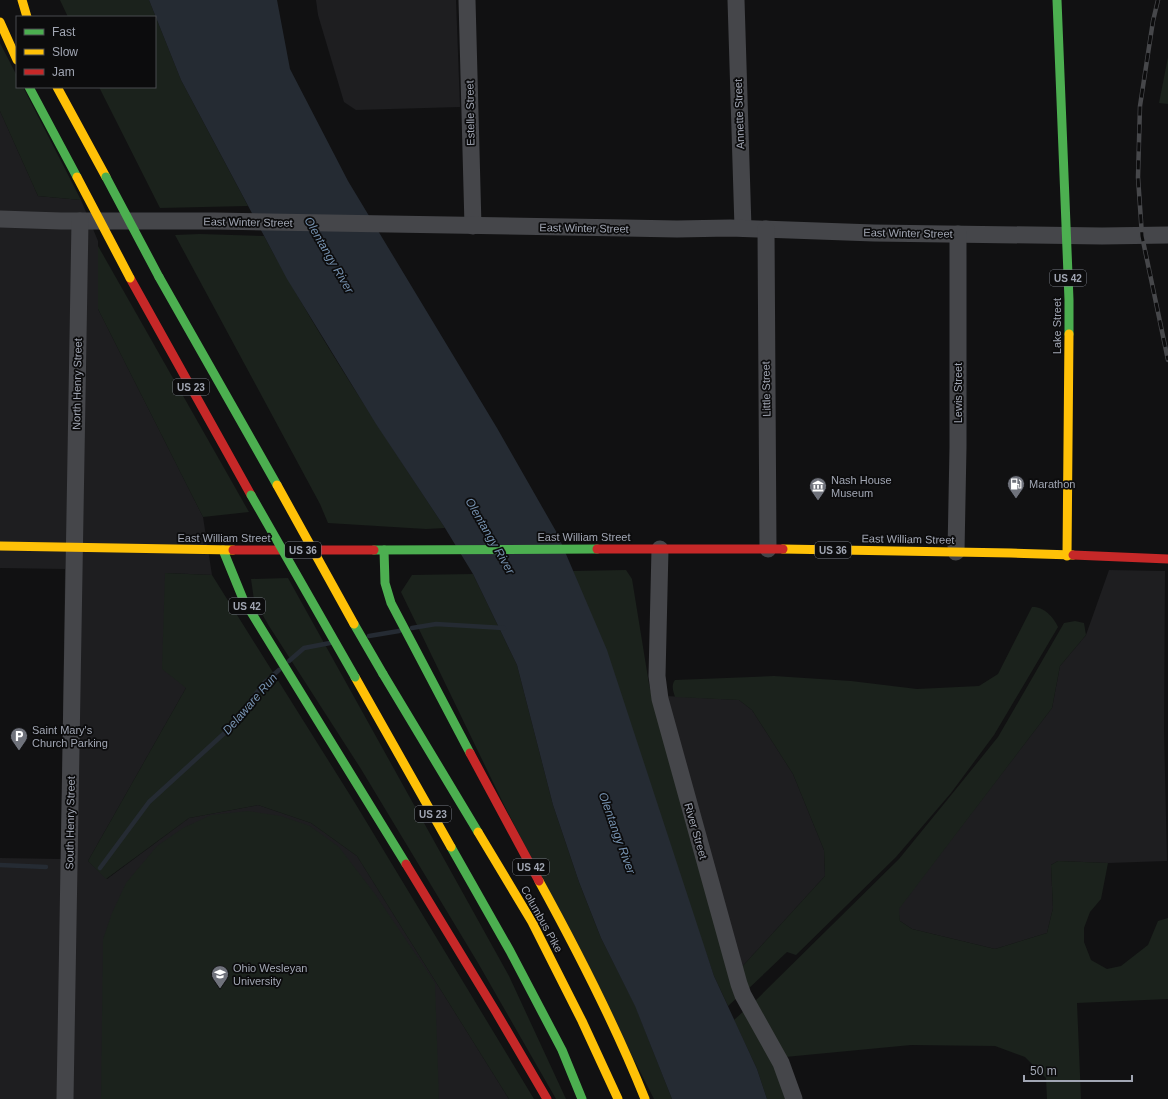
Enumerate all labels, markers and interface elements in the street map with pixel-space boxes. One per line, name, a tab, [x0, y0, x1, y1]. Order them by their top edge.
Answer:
legend	[16, 16, 156, 88]
text: Fast	[52, 25, 76, 39]
text: Slow	[52, 45, 78, 59]
text: Jam	[52, 65, 75, 79]
street label: Annette Street	[732, 79, 746, 149]
street label: Estelle Street	[463, 80, 477, 146]
water label: Olentangy River	[301, 214, 357, 297]
street label: East Winter Street	[203, 215, 293, 229]
street label: East Winter Street	[539, 221, 629, 235]
street label: East Winter Street	[863, 226, 953, 240]
road number: US 42	[1050, 270, 1086, 286]
street label: Lake Street	[1051, 298, 1063, 354]
street label: North Henry Street	[70, 338, 84, 430]
street label: Little Street	[760, 361, 772, 417]
street label: Lewis Street	[952, 363, 964, 423]
road number: US 23	[173, 379, 209, 395]
place label: Nash House Museum	[831, 474, 892, 499]
fuel station icon: Marathon	[1006, 474, 1026, 499]
museum icon: Nash House Museum	[808, 476, 828, 501]
place label: Marathon	[1029, 478, 1075, 490]
water label: Olentangy River	[462, 495, 518, 578]
street label: East William Street	[538, 531, 630, 543]
street label: East William Street	[178, 532, 270, 544]
street label: East William Street	[861, 532, 955, 546]
road number: US 36	[285, 542, 321, 558]
road number: US 36	[815, 542, 851, 558]
road number: US 42	[229, 598, 265, 614]
water label: Delaware Run	[220, 670, 280, 737]
place label: Saint Mary's Church Parking	[32, 724, 108, 749]
parking icon: Saint Mary's Church Parking	[9, 726, 29, 751]
street label: South Henry Street	[63, 776, 77, 870]
water label: Olentangy River	[596, 790, 639, 877]
street label: River Street	[682, 801, 710, 861]
road number: US 23	[415, 806, 451, 822]
road number: US 42	[513, 859, 549, 875]
street label: Columbus Pike	[519, 884, 565, 954]
place label: Ohio Wesleyan University	[233, 962, 307, 987]
school or university icon: Ohio Wesleyan University	[210, 964, 230, 989]
scale bar	[1024, 1057, 1132, 1083]
text: 50 m	[1030, 1064, 1057, 1078]

